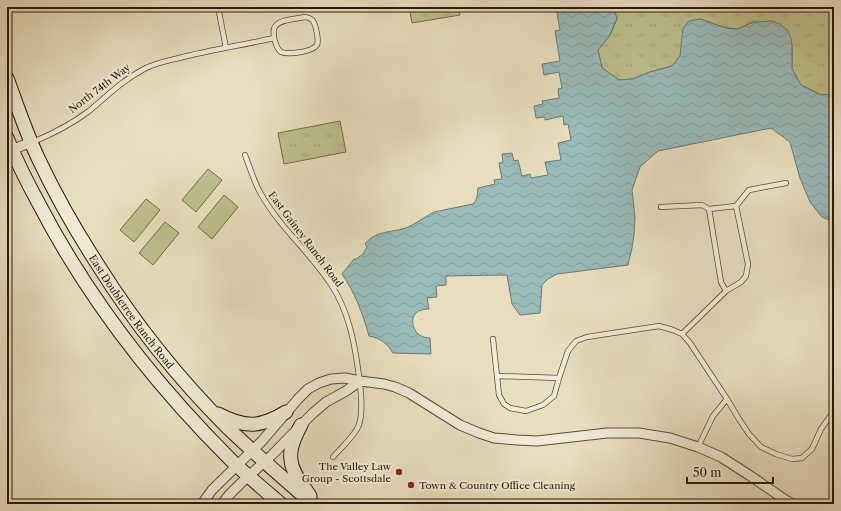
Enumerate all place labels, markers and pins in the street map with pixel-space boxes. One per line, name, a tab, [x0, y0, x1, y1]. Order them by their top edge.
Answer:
place label: The Valley Law Group - Scottsdale	[302, 460, 392, 485]
marker: The Valley Law Group - Scottsdale	[394, 467, 404, 477]
place label: Town & Country Office Cleaning	[419, 479, 576, 492]
marker: Town & Country Office Cleaning	[406, 480, 416, 490]

